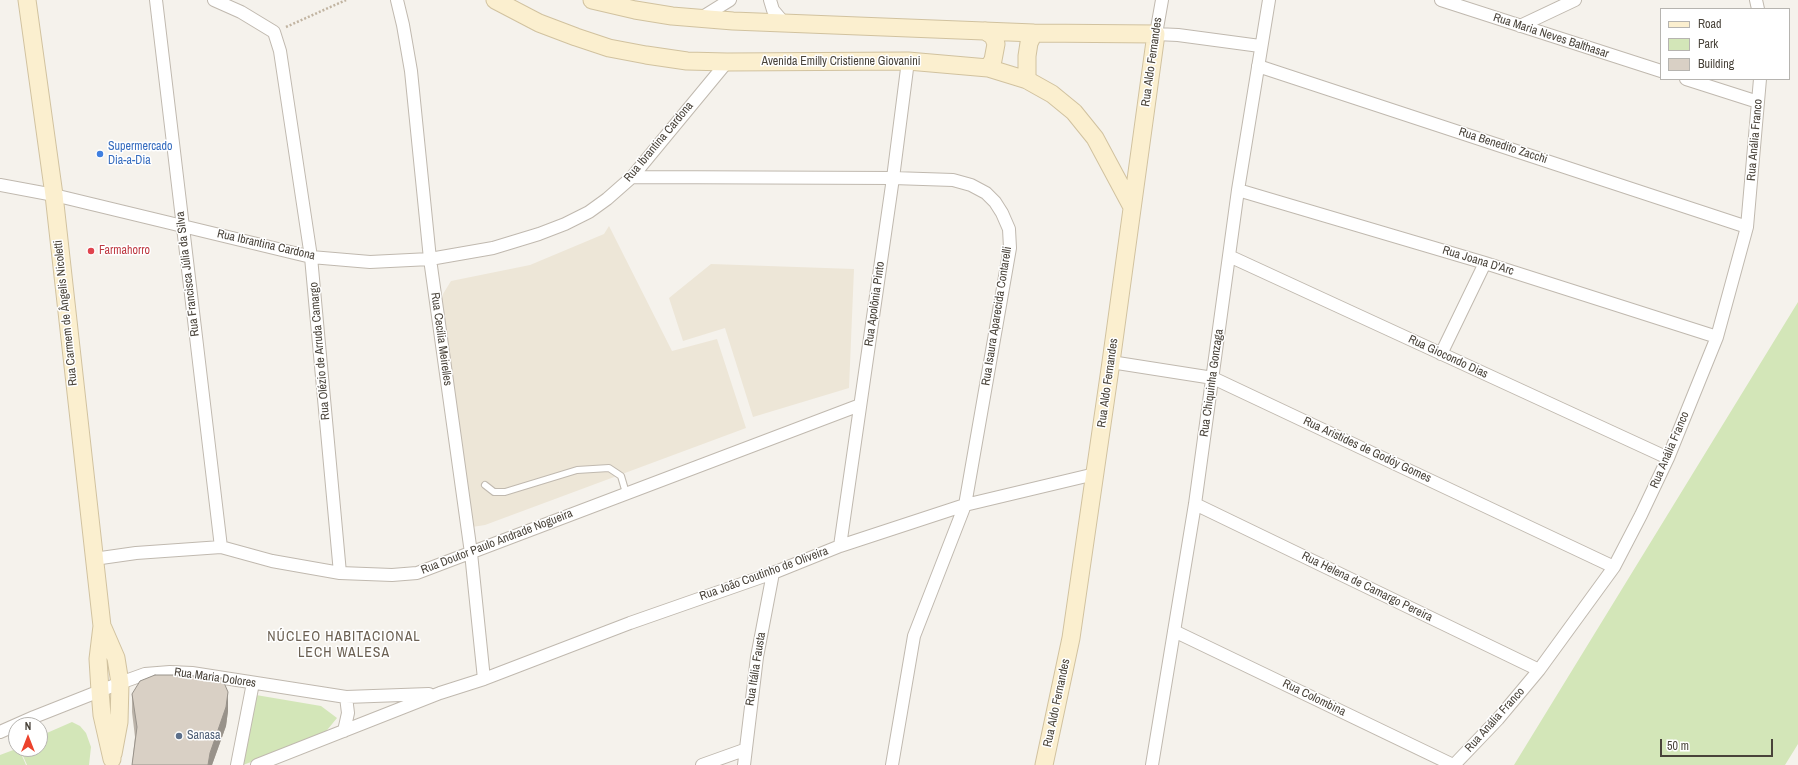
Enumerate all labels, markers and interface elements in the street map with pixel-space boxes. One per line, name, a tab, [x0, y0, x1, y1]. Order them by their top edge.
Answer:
legend	[1660, 8, 1790, 80]
street label: Rua Maria Neves Balthasar	[1491, 10, 1611, 62]
text: Road	[1698, 16, 1722, 32]
street label: Rua Aldo Fernandes	[1139, 17, 1165, 107]
text: Park	[1698, 36, 1718, 52]
street label: Avenida Emilly Cristienne Giovanini	[762, 55, 920, 69]
text: Building	[1698, 56, 1734, 72]
street label: Rua Ibrantina Cardona	[621, 99, 697, 185]
street label: Rua Anália Franco	[1744, 99, 1766, 181]
street label: Rua Benedito Zacchi	[1457, 125, 1549, 167]
place label: Supermercado Dia-a-Dia	[108, 140, 173, 168]
marker: Supermercado Dia-a-Dia	[95, 149, 105, 159]
street label: Rua Francisca Júlia da Silva	[173, 211, 203, 337]
street label: Rua Ibrantina Cardona	[216, 227, 316, 263]
street label: Rua Carmem de Ângelis Nicoletti	[51, 239, 81, 387]
street label: Rua Joana D'Arc	[1440, 243, 1516, 279]
place label: Farmahorro	[99, 244, 150, 258]
street label: Rua Isaura Aparecida Contarelli	[979, 245, 1015, 387]
marker: Farmahorro	[86, 246, 96, 256]
street label: Rua Apolônia Pinto	[862, 261, 888, 347]
street label: Rua Olézio de Arruda Camargo	[307, 281, 333, 421]
street label: Rua Cecília Meirelles	[427, 291, 455, 387]
street label: Rua Chiquinha Gonzaga	[1197, 328, 1227, 438]
street label: Rua Giocondo Dias	[1406, 332, 1490, 382]
street label: Rua Aldo Fernandes	[1095, 338, 1121, 428]
street label: Rua Anália Franco	[1647, 409, 1693, 491]
street label: Rua Aristides de Godóy Gomes	[1301, 414, 1433, 486]
street label: Rua Doutor Paulo Andrade Nogueira	[419, 506, 575, 578]
street label: Rua João Coutinho de Oliveira	[698, 544, 830, 604]
street label: Rua Helena de Camargo Pereira	[1299, 549, 1435, 625]
district label: NÚCLEO HABITACIONAL LECH WALESA	[267, 629, 421, 662]
street label: Rua Itália Fausta	[743, 631, 769, 707]
street label: Rua Aldo Fernandes	[1041, 658, 1073, 748]
street label: Rua Maria Dolores	[173, 665, 257, 691]
street label: Rua Colombina	[1280, 677, 1348, 719]
street label: Rua Anália Franco	[1462, 685, 1528, 755]
north arrow	[8, 717, 48, 757]
text: N	[25, 719, 31, 733]
place label: Sanasa	[187, 729, 220, 743]
marker: Sanasa	[174, 731, 184, 741]
scale bar	[1662, 731, 1775, 757]
text: 50 m	[1667, 738, 1689, 754]

